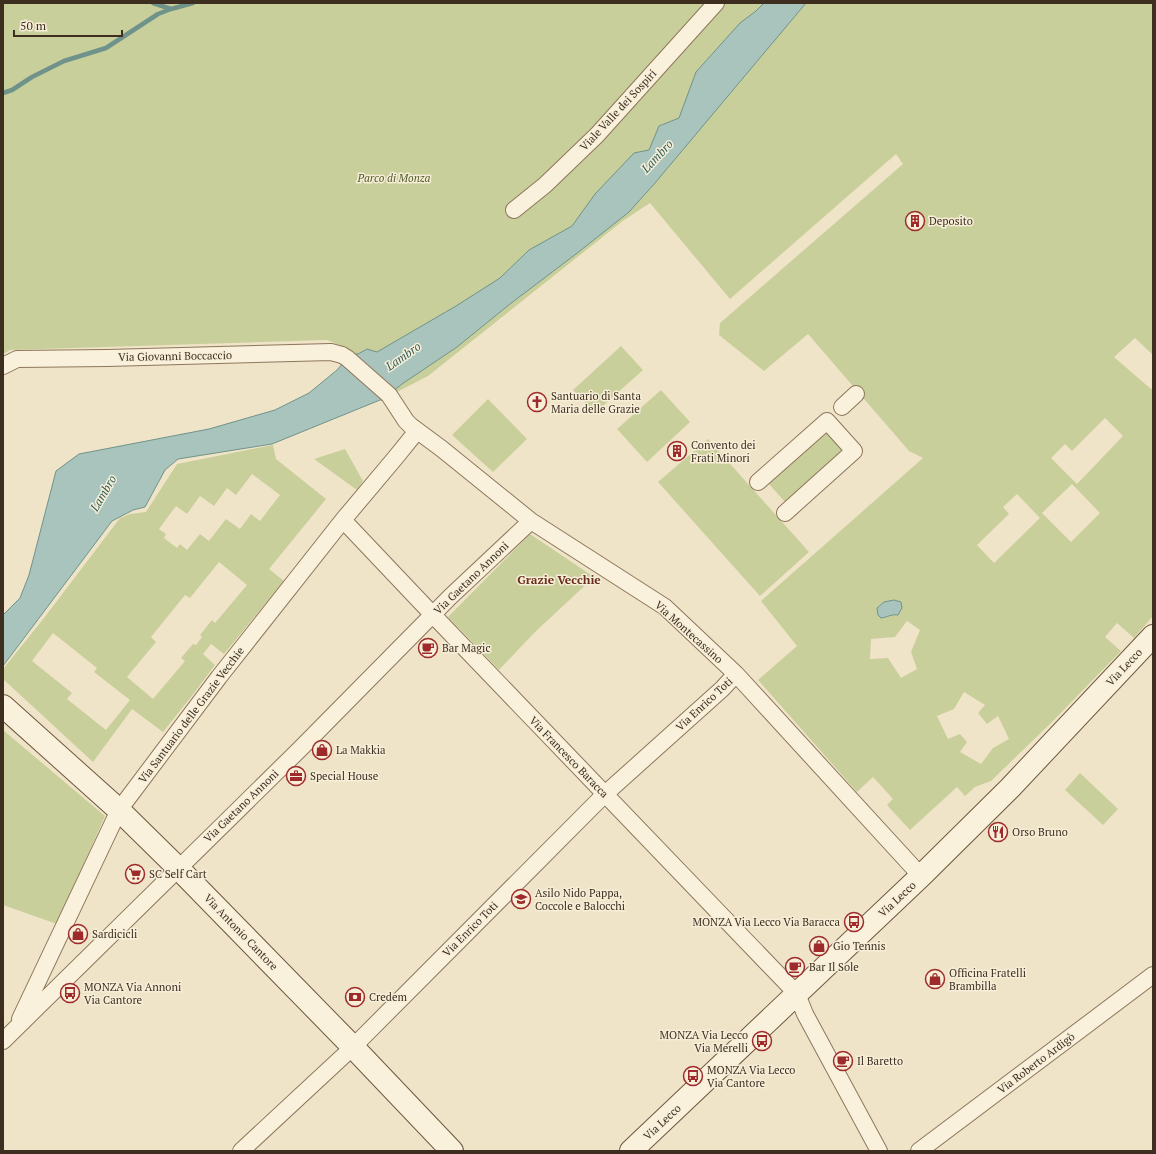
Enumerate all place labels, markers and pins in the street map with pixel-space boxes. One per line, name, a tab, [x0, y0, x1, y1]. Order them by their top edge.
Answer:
building icon: Deposito	[904, 210, 926, 232]
place label: Deposito	[929, 214, 973, 228]
place label: Santuario di Santa Maria delle Grazie	[551, 389, 641, 416]
church icon: Santuario di Santa Maria delle Grazie	[526, 391, 548, 413]
place label: Convento dei Frati Minori	[691, 438, 756, 465]
building icon: Convento dei Frati Minori	[666, 440, 688, 462]
cafe icon: Bar Magic	[417, 637, 439, 659]
place label: Bar Magic	[442, 641, 491, 655]
shop icon: La Makkia	[311, 739, 333, 761]
place label: La Makkia	[336, 743, 386, 757]
office icon: Special House	[285, 765, 307, 787]
place label: Special House	[310, 769, 379, 783]
restaurant icon: Orso Bruno	[987, 821, 1009, 843]
place label: Orso Bruno	[1012, 825, 1068, 839]
supermarket icon: SC Self Cart	[124, 863, 146, 885]
place label: SC Self Cart	[149, 867, 207, 881]
place label: Asilo Nido Pappa, Coccole e Balocchi	[535, 886, 625, 913]
school or university icon: Asilo Nido Pappa, Coccole e Balocchi	[510, 888, 532, 910]
bus stop icon: MONZA Via Lecco Via Baracca	[843, 911, 865, 933]
place label: MONZA Via Lecco Via Baracca	[692, 915, 840, 929]
shop icon: Sardicicli	[67, 923, 89, 945]
place label: Sardicicli	[92, 927, 137, 941]
shop icon: Gio Tennis	[808, 935, 830, 957]
place label: Gio Tennis	[833, 939, 886, 953]
cafe icon: Bar Il Sole	[784, 956, 806, 978]
place label: Bar Il Sole	[809, 960, 859, 974]
place label: Officina Fratelli Brambilla	[949, 966, 1026, 993]
shop icon: Officina Fratelli Brambilla	[924, 968, 946, 990]
place label: MONZA Via Annoni Via Cantore	[84, 980, 181, 1007]
bus stop icon: MONZA Via Annoni Via Cantore	[59, 982, 81, 1004]
bank icon: Credem	[344, 986, 366, 1008]
place label: Credem	[369, 990, 407, 1004]
place label: MONZA Via Lecco Via Merelli	[660, 1028, 748, 1055]
bus stop icon: MONZA Via Lecco Via Merelli	[751, 1030, 773, 1052]
cafe icon: Il Baretto	[832, 1050, 854, 1072]
place label: Il Baretto	[857, 1054, 903, 1068]
place label: MONZA Via Lecco Via Cantore	[707, 1063, 795, 1090]
bus stop icon: MONZA Via Lecco Via Cantore	[682, 1065, 704, 1087]

